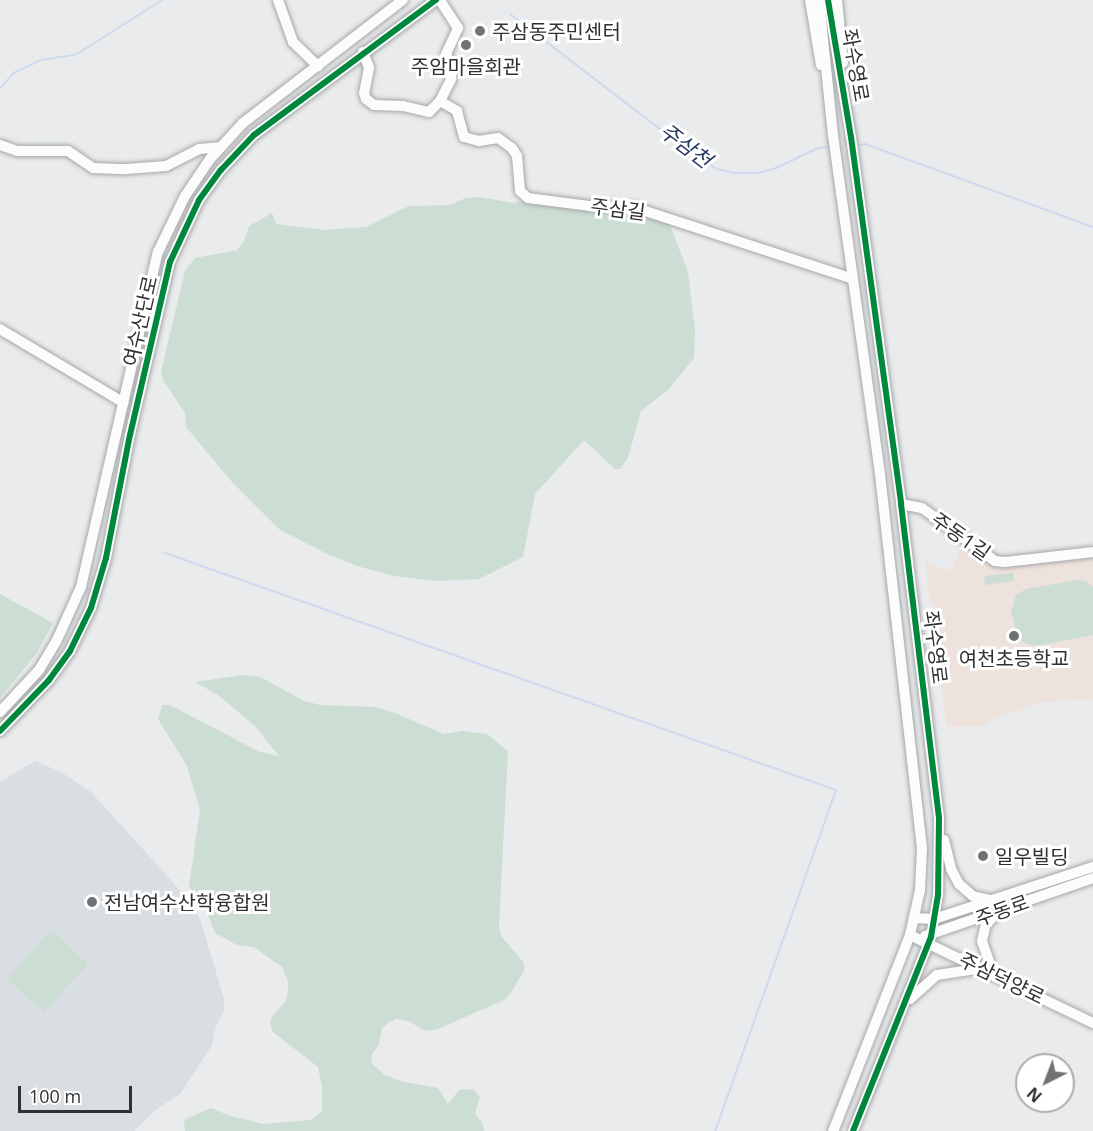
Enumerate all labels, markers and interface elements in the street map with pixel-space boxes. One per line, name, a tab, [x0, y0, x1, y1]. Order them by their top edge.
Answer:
place label: 주삼동주민센터	[492, 19, 621, 43]
marker: 주삼동주민센터	[473, 24, 487, 38]
street label: 좌수영로	[838, 27, 874, 103]
marker: 주암마을회관	[459, 38, 473, 52]
place label: 주암마을회관	[411, 54, 521, 78]
water label: 주삼천	[655, 117, 717, 173]
street label: 주삼길	[589, 194, 647, 224]
street label: 여수산단로	[118, 273, 162, 369]
street label: 주동1길	[927, 507, 995, 565]
street label: 좌수영로	[920, 609, 952, 685]
marker: 여천초등학교	[1007, 629, 1021, 643]
place label: 여천초등학교	[959, 646, 1069, 670]
place label: 일우빌딩	[995, 844, 1069, 868]
marker: 일우빌딩	[976, 849, 990, 863]
street label: 주동로	[972, 889, 1032, 931]
place label: 전남여수산학융합원	[104, 890, 270, 914]
marker: 전남여수산학융합원	[85, 895, 99, 909]
street label: 주삼덕양로	[955, 947, 1049, 1009]
north arrow	[1015, 1053, 1075, 1113]
scale bar	[21, 1074, 135, 1112]
text: N	[1022, 1082, 1046, 1107]
text: 100 m	[29, 1084, 81, 1108]

